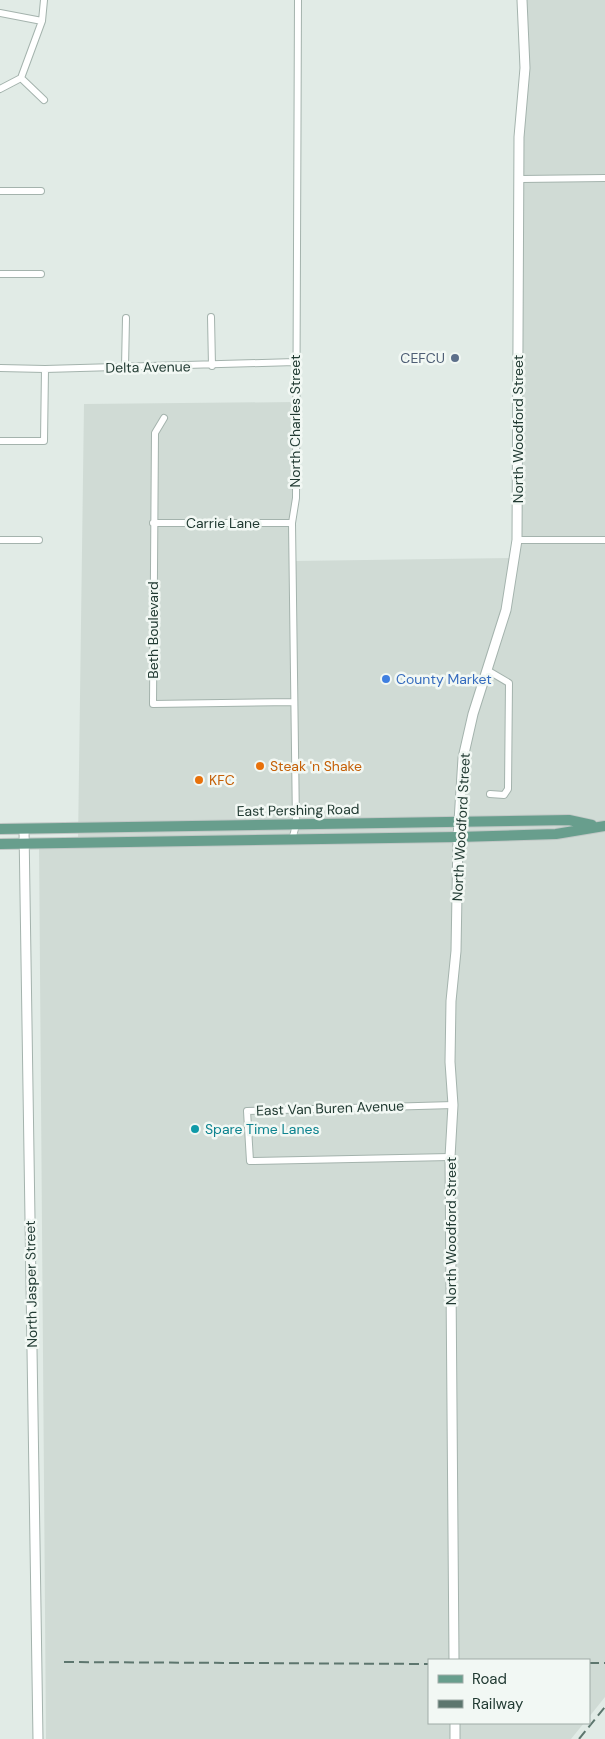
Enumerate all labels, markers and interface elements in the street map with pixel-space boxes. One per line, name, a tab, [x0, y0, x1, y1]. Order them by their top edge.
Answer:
place label: CEFCU	[400, 349, 445, 367]
marker: CEFCU	[449, 352, 461, 364]
street label: North Charles Street	[286, 355, 304, 487]
street label: North Woodford Street	[509, 355, 527, 503]
street label: Delta Avenue	[105, 357, 191, 377]
street label: Carrie Lane	[186, 514, 260, 532]
street label: Beth Boulevard	[144, 581, 162, 679]
place label: County Market	[396, 670, 492, 688]
marker: County Market	[380, 673, 392, 685]
street label: North Woodford Street	[448, 752, 474, 902]
place label: Steak 'n Shake	[270, 757, 362, 775]
marker: Steak 'n Shake	[254, 760, 266, 772]
place label: KFC	[209, 771, 235, 789]
marker: KFC	[193, 774, 205, 786]
street label: East Pershing Road	[236, 800, 360, 820]
street label: East Van Buren Avenue	[256, 1096, 404, 1120]
place label: Spare Time Lanes	[205, 1120, 319, 1138]
marker: Spare Time Lanes	[189, 1123, 201, 1135]
street label: North Woodford Street	[442, 1157, 460, 1305]
street label: North Jasper Street	[21, 1220, 41, 1348]
legend	[428, 1659, 590, 1724]
text: Road	[472, 1669, 507, 1689]
text: Railway	[472, 1694, 524, 1714]

